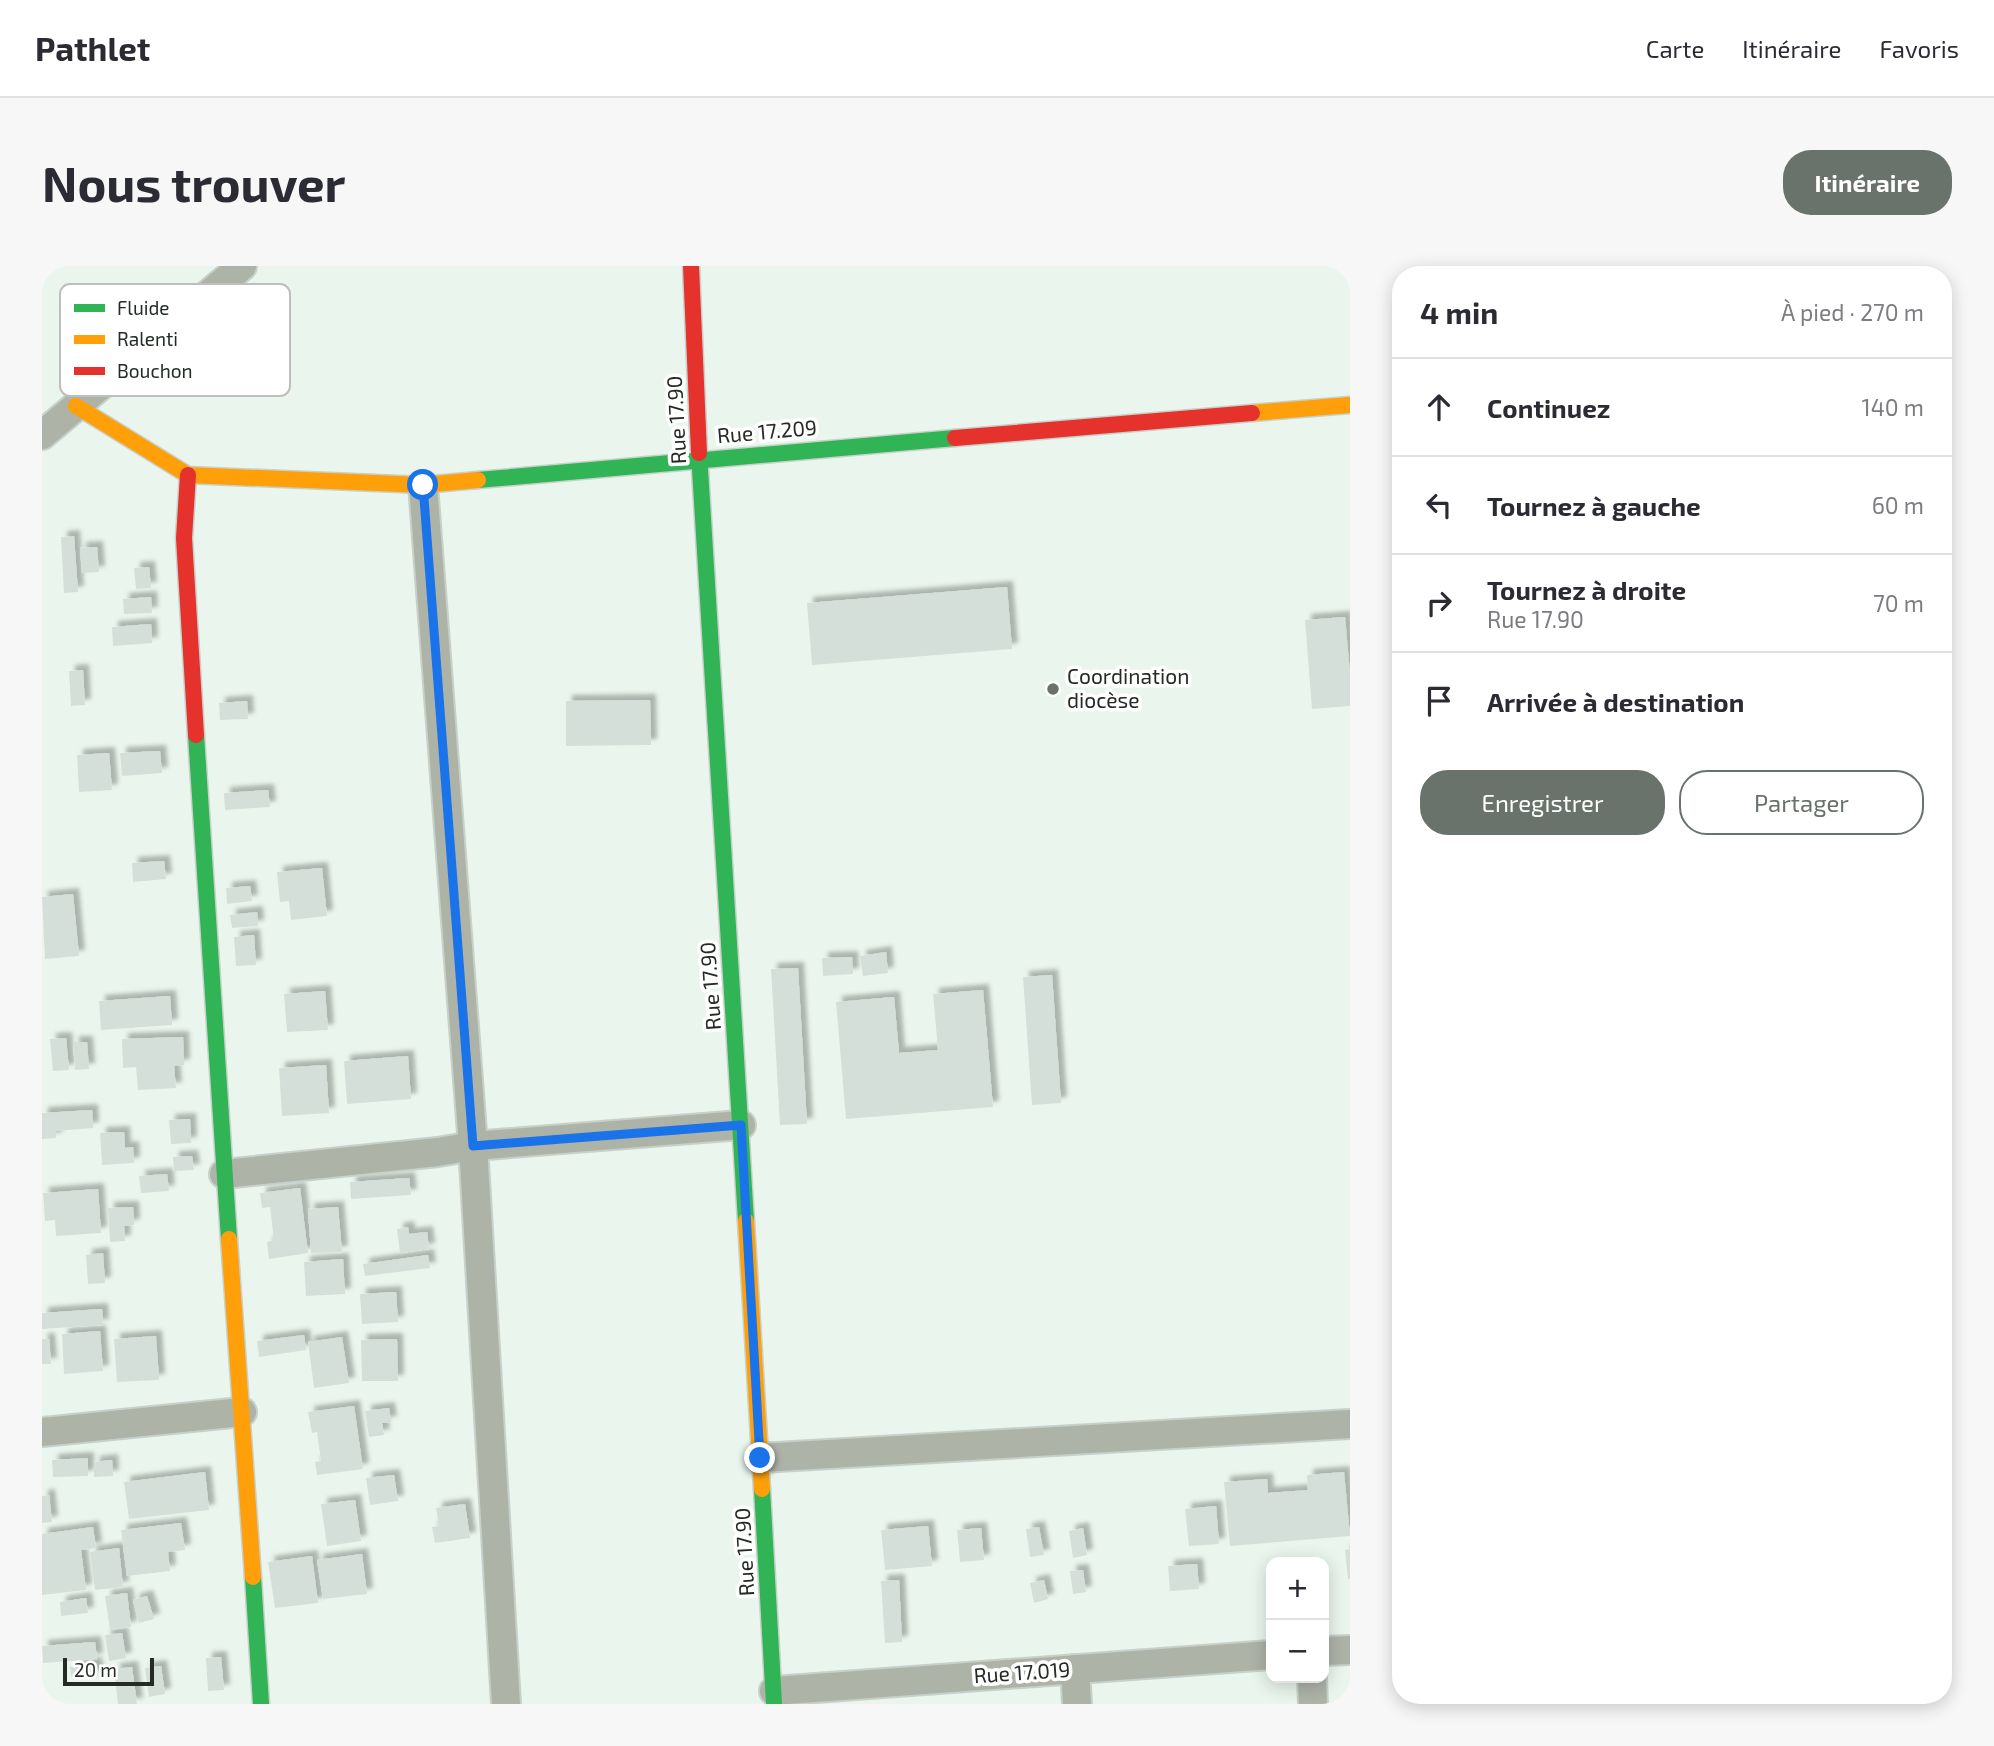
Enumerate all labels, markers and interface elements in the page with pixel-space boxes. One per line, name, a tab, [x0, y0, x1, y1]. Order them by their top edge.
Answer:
text: Pathlet	[35, 28, 150, 68]
text: Carte	[1646, 34, 1704, 63]
text: Itinéraire	[1742, 34, 1841, 63]
text: Favoris	[1879, 34, 1959, 63]
button: Itinéraire	[1783, 150, 1952, 215]
text: Nous trouver	[42, 153, 346, 212]
legend	[60, 284, 290, 396]
text: 4 min	[1420, 294, 1498, 330]
text: Fluide	[117, 296, 170, 319]
text: À pied · 270 m	[1781, 298, 1924, 326]
text: Ralenti	[117, 327, 178, 350]
text: Bouchon	[117, 359, 193, 382]
street label: Rue 17.90	[661, 375, 690, 465]
icon: ahead	[1420, 388, 1458, 426]
text: Continuez	[1487, 392, 1610, 423]
text: 140 m	[1862, 393, 1924, 421]
street label: Rue 17.209	[716, 414, 818, 447]
route start	[407, 469, 438, 500]
icon: left	[1420, 486, 1458, 524]
text: Tournez à gauche	[1487, 490, 1701, 521]
text: 60 m	[1872, 491, 1924, 519]
text: Tournez à droite	[1487, 574, 1686, 605]
icon: right	[1420, 584, 1458, 622]
text: 70 m	[1873, 589, 1924, 617]
text: Rue 17.90	[1487, 605, 1584, 633]
place label: Coordination diocèse	[1067, 663, 1189, 712]
marker: Coordination diocèse	[1045, 681, 1061, 697]
icon: arrive	[1420, 682, 1458, 720]
text: Arrivée à destination	[1487, 686, 1744, 717]
button: Enregistrer	[1420, 770, 1665, 835]
button: Partager	[1679, 770, 1924, 835]
street label: Rue 17.90	[694, 941, 725, 1031]
route end	[744, 1442, 775, 1473]
street label: Rue 17.90	[729, 1507, 758, 1597]
map controls	[1266, 1557, 1329, 1683]
button: +	[1266, 1557, 1329, 1620]
button: −	[1266, 1620, 1329, 1683]
scale bar	[63, 1655, 154, 1687]
street label: Rue 17.019	[973, 1656, 1071, 1687]
text: 20 m	[74, 1658, 117, 1681]

